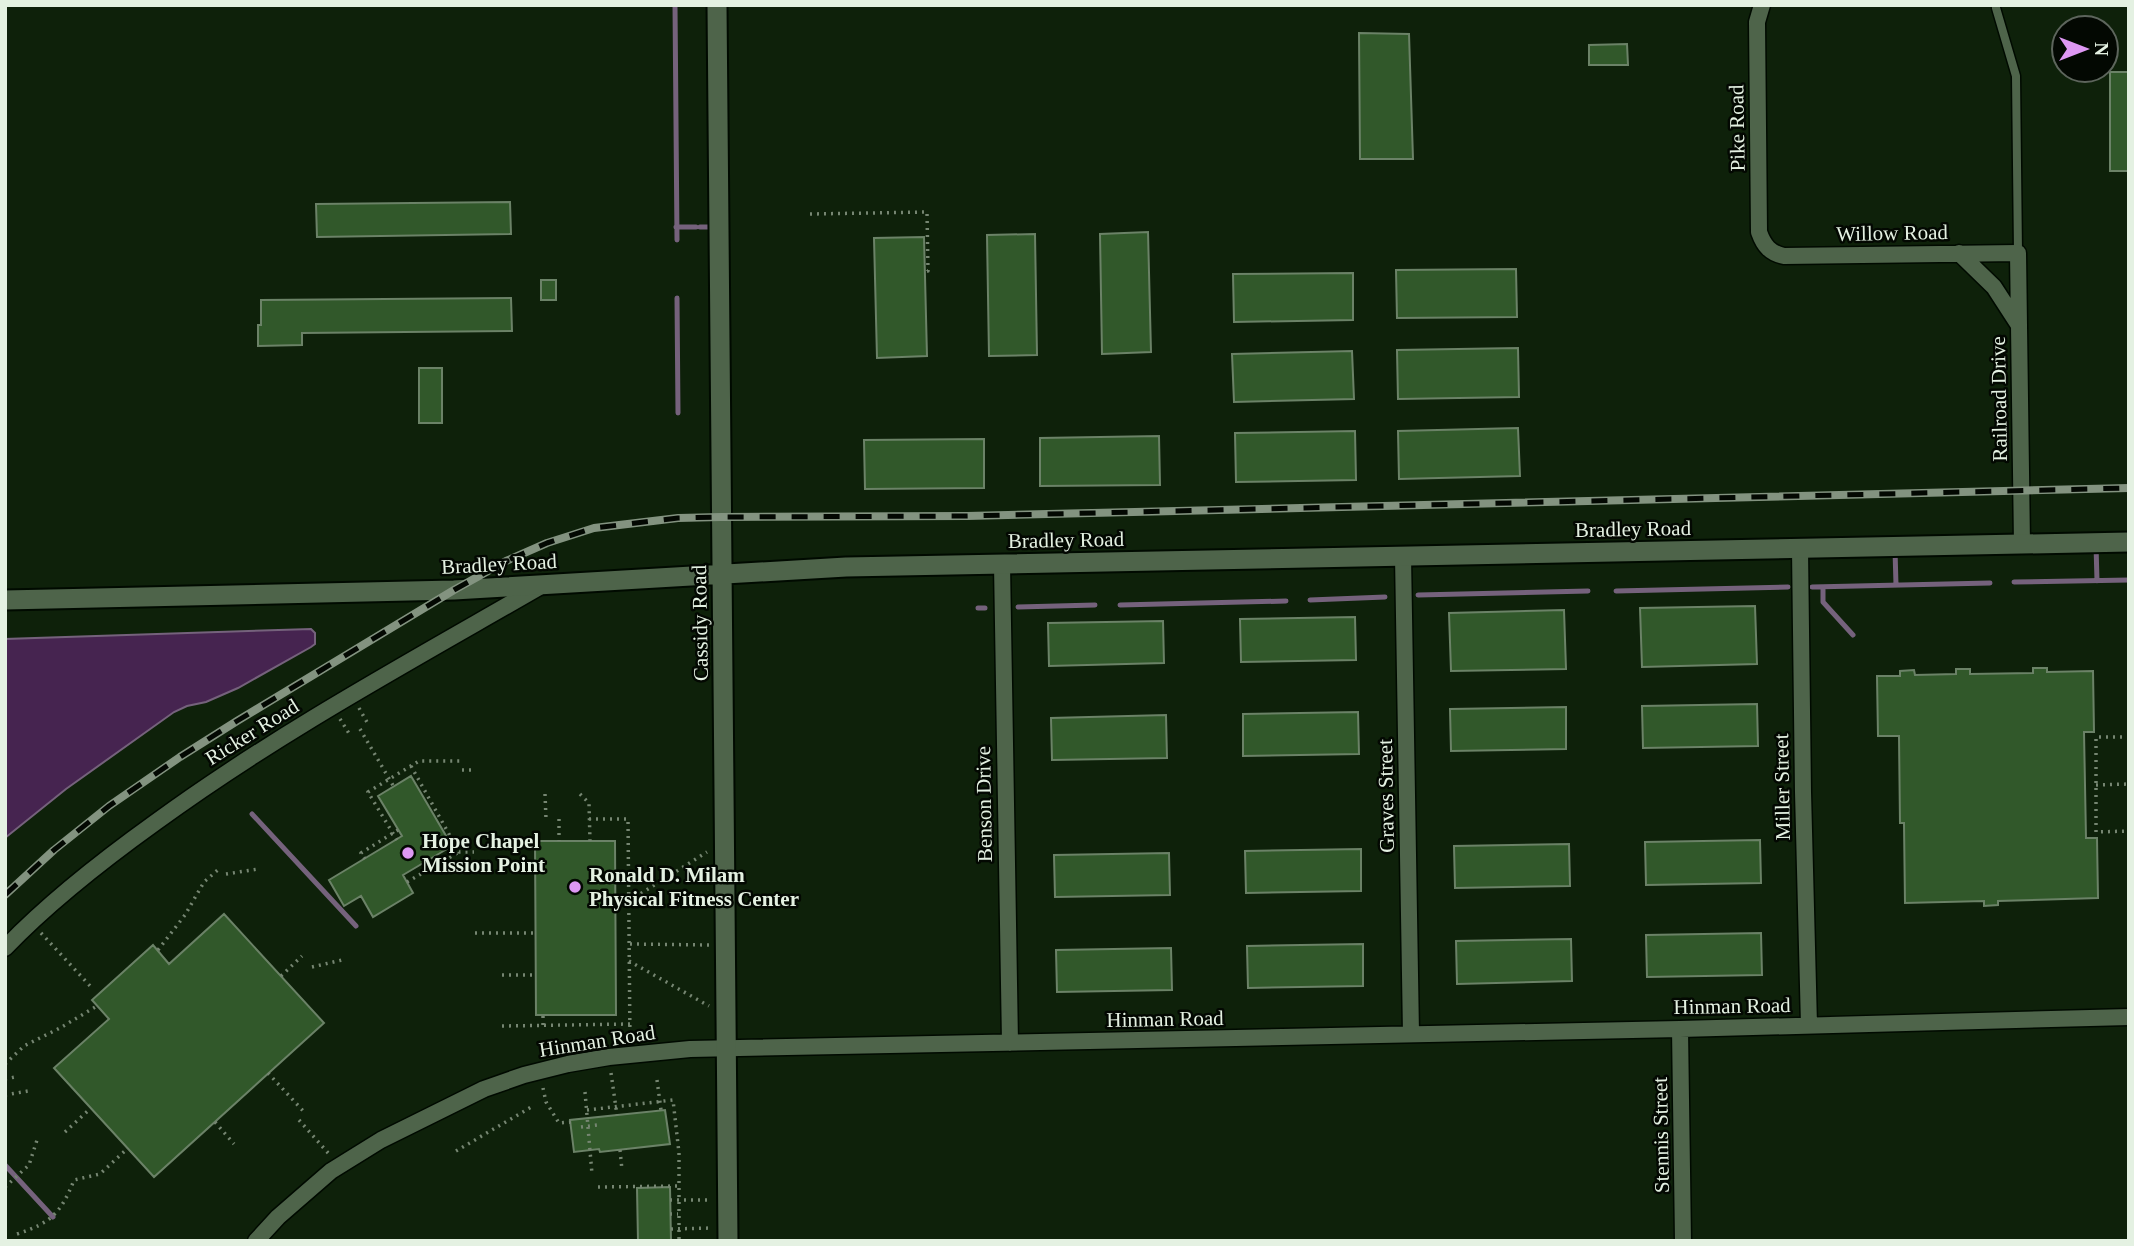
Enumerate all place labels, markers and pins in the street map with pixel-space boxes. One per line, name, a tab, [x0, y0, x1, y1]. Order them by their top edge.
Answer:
place label: Hope Chapel Mission Point	[422, 829, 545, 877]
marker: Hope Chapel Mission Point	[400, 845, 416, 861]
place label: Ronald D. Milam Physical Fitness Center	[589, 863, 799, 911]
marker: Ronald D. Milam Physical Fitness Center	[567, 879, 583, 895]

